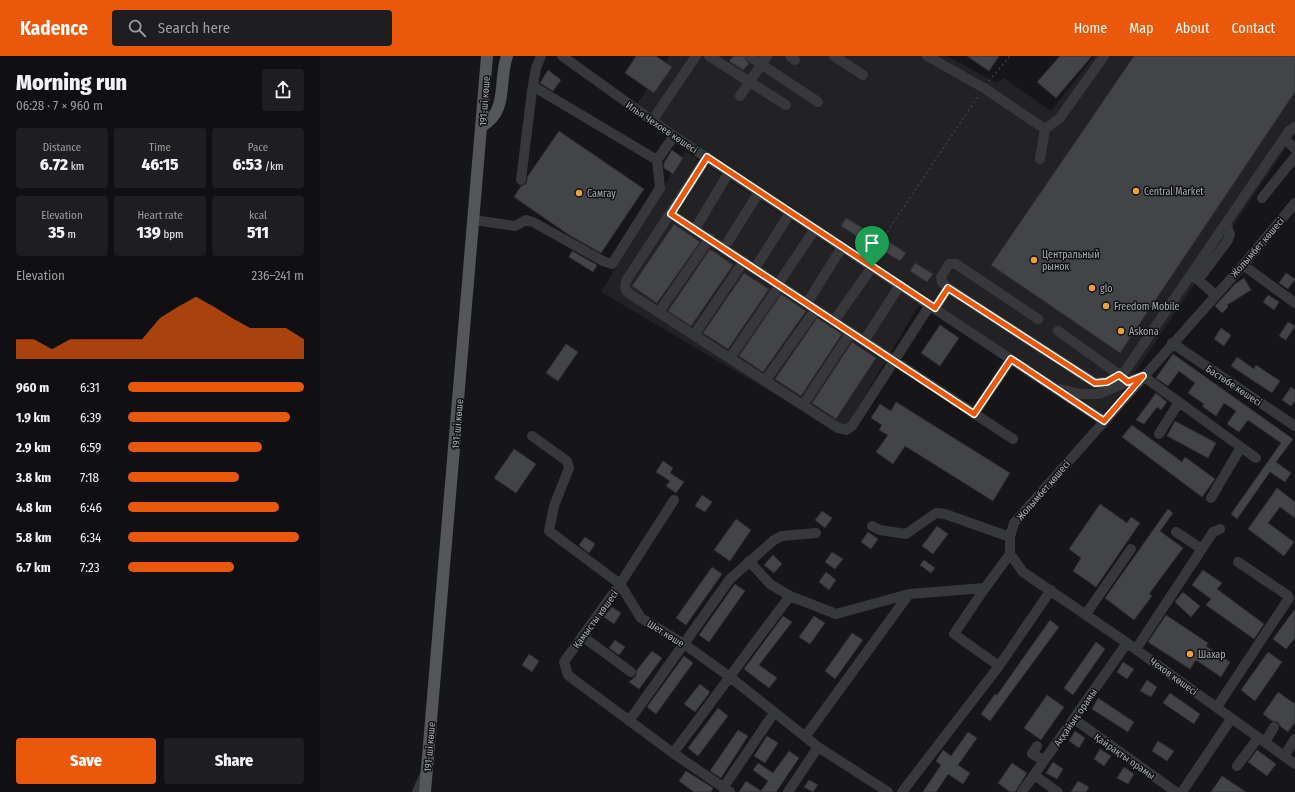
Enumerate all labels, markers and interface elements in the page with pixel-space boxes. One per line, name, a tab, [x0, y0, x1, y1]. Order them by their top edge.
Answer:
search box	[112, 10, 392, 46]
text: Kadence	[20, 17, 88, 40]
icon: search	[126, 17, 148, 39]
text: Search here	[158, 19, 230, 37]
text: Home	[1074, 20, 1107, 37]
text: Map	[1129, 20, 1153, 37]
text: About	[1175, 20, 1210, 37]
text: Contact	[1232, 20, 1275, 37]
text: Morning run	[16, 69, 127, 96]
button: share	[262, 69, 304, 111]
street label: 191-ші көше	[476, 76, 493, 127]
text: 06:28 · 7 × 960 m	[16, 98, 103, 113]
street label: Илья Чехоев көшесі	[623, 99, 700, 156]
text: Distance	[43, 141, 81, 154]
text: Time	[149, 141, 171, 154]
text: Pace	[248, 141, 268, 154]
text: 6.72	[40, 154, 68, 175]
text: 46:15	[141, 154, 179, 175]
text: 6:53	[233, 154, 262, 175]
text: km	[68, 160, 84, 173]
text: /km	[262, 160, 283, 173]
marker: Central Market	[1131, 186, 1141, 196]
place label: Central Market	[1144, 186, 1204, 198]
marker: Самгау	[574, 188, 584, 198]
place label: Самгау	[587, 188, 616, 200]
text: Elevation	[41, 209, 83, 222]
text: Heart rate	[137, 209, 183, 222]
text: kcal	[249, 209, 267, 222]
street label: Жолымбет көшесі	[1228, 215, 1287, 280]
text: 35	[48, 222, 65, 243]
text: 139	[136, 222, 161, 243]
text: 511	[247, 222, 269, 243]
pin	[855, 226, 889, 267]
text: m	[65, 228, 76, 241]
text: bpm	[161, 228, 184, 241]
icon: arrive	[861, 232, 883, 254]
place label: Центральный рынок	[1042, 249, 1100, 273]
marker: Центральный рынок	[1029, 255, 1039, 265]
text: Elevation	[16, 268, 65, 283]
text: 236–241 m	[251, 268, 304, 283]
marker: glo	[1087, 283, 1097, 293]
place label: glo	[1100, 283, 1113, 295]
marker: Freedom Mobile	[1101, 301, 1111, 311]
place label: Freedom Mobile	[1114, 301, 1180, 313]
marker: Askona	[1116, 326, 1126, 336]
place label: Askona	[1129, 326, 1159, 338]
street label: Бастөбе көшесі	[1203, 362, 1264, 409]
text: 960 m	[16, 380, 49, 395]
text: 6:31	[80, 380, 100, 395]
street label: 191-ші көше	[449, 398, 466, 450]
text: 1.9 km	[16, 410, 50, 425]
text: 6:39	[80, 410, 101, 425]
text: 2.9 km	[16, 440, 51, 455]
text: 6:59	[80, 440, 101, 455]
street label: Жолымбет көшесі	[1014, 458, 1073, 523]
text: 3.8 km	[16, 470, 51, 485]
text: 7:18	[80, 470, 99, 485]
text: 4.8 km	[16, 500, 52, 515]
text: 6:46	[80, 500, 102, 515]
text: 5.8 km	[16, 530, 51, 545]
text: 6:34	[80, 530, 101, 545]
text: 6.7 km	[16, 560, 51, 575]
text: 7:23	[80, 560, 100, 575]
street label: Қамысты көшесі	[570, 588, 621, 651]
street label: Шет көше	[645, 618, 686, 650]
marker: Шахар	[1185, 649, 1195, 659]
place label: Шахар	[1198, 649, 1226, 661]
street label: Чехов көшесі	[1147, 655, 1200, 698]
street label: Аққайың орамы	[1052, 686, 1100, 749]
street label: 191-ші көше	[421, 721, 438, 773]
street label: Қайрақты орамы	[1092, 731, 1157, 782]
button: Save	[16, 738, 156, 784]
button: Share	[164, 738, 304, 784]

